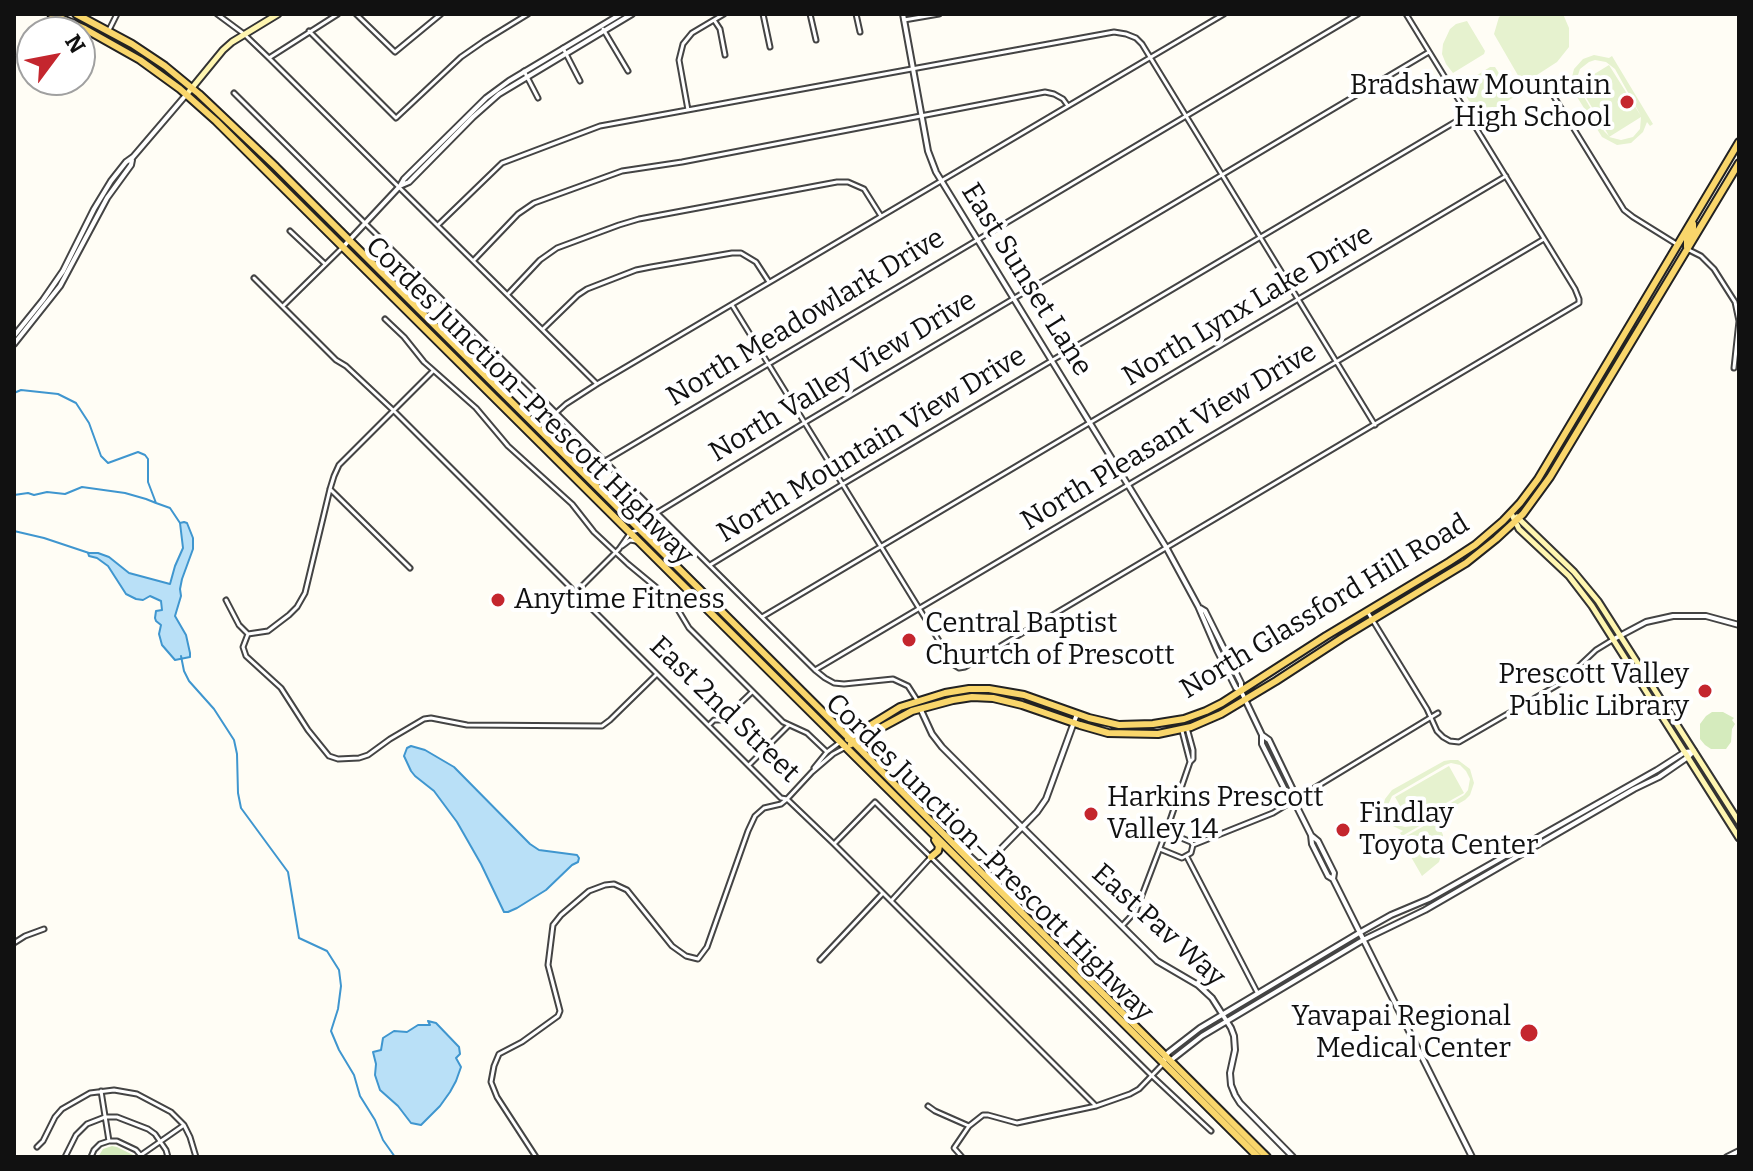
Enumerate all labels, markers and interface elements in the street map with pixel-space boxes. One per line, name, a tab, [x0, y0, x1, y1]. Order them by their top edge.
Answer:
north arrow	[16, 16, 96, 96]
text: N	[59, 30, 91, 58]
place label: Bradshaw Mountain High School	[1350, 69, 1611, 135]
marker: Bradshaw Mountain High School	[1618, 93, 1636, 111]
street label: East Sunset Lane	[953, 178, 1099, 382]
street label: North Lynx Lake Drive	[1117, 218, 1379, 394]
street label: North Meadowlark Drive	[661, 222, 951, 414]
street label: Cordes Junction–Prescott Highway	[358, 230, 700, 572]
street label: North Valley View Drive	[704, 284, 982, 470]
street label: North Pleasant View Drive	[1015, 335, 1323, 539]
street label: North Mountain View Drive	[712, 339, 1032, 551]
street label: North Glassford Hill Road	[1175, 507, 1475, 707]
place label: Anytime Fitness	[514, 583, 725, 617]
marker: Anytime Fitness	[489, 591, 507, 609]
place label: Central Baptist Churtch of Prescott	[925, 607, 1175, 673]
street label: East 2nd Street	[642, 630, 806, 790]
marker: Central Baptist Churtch of Prescott	[900, 631, 918, 649]
place label: Prescott Valley Public Library	[1498, 658, 1689, 724]
marker: Prescott Valley Public Library	[1696, 682, 1714, 700]
street label: Cordes Junction–Prescott Highway	[818, 687, 1160, 1029]
place label: Harkins Prescott Valley 14	[1107, 781, 1324, 847]
place label: Findlay Toyota Center	[1359, 797, 1538, 863]
marker: Harkins Prescott Valley 14	[1082, 805, 1100, 823]
marker: Findlay Toyota Center	[1334, 821, 1352, 839]
street label: East Pav Way	[1084, 857, 1232, 995]
place label: Yavapai Regional Medical Center	[1292, 1000, 1511, 1066]
marker: Yavapai Regional Medical Center	[1518, 1022, 1540, 1044]

